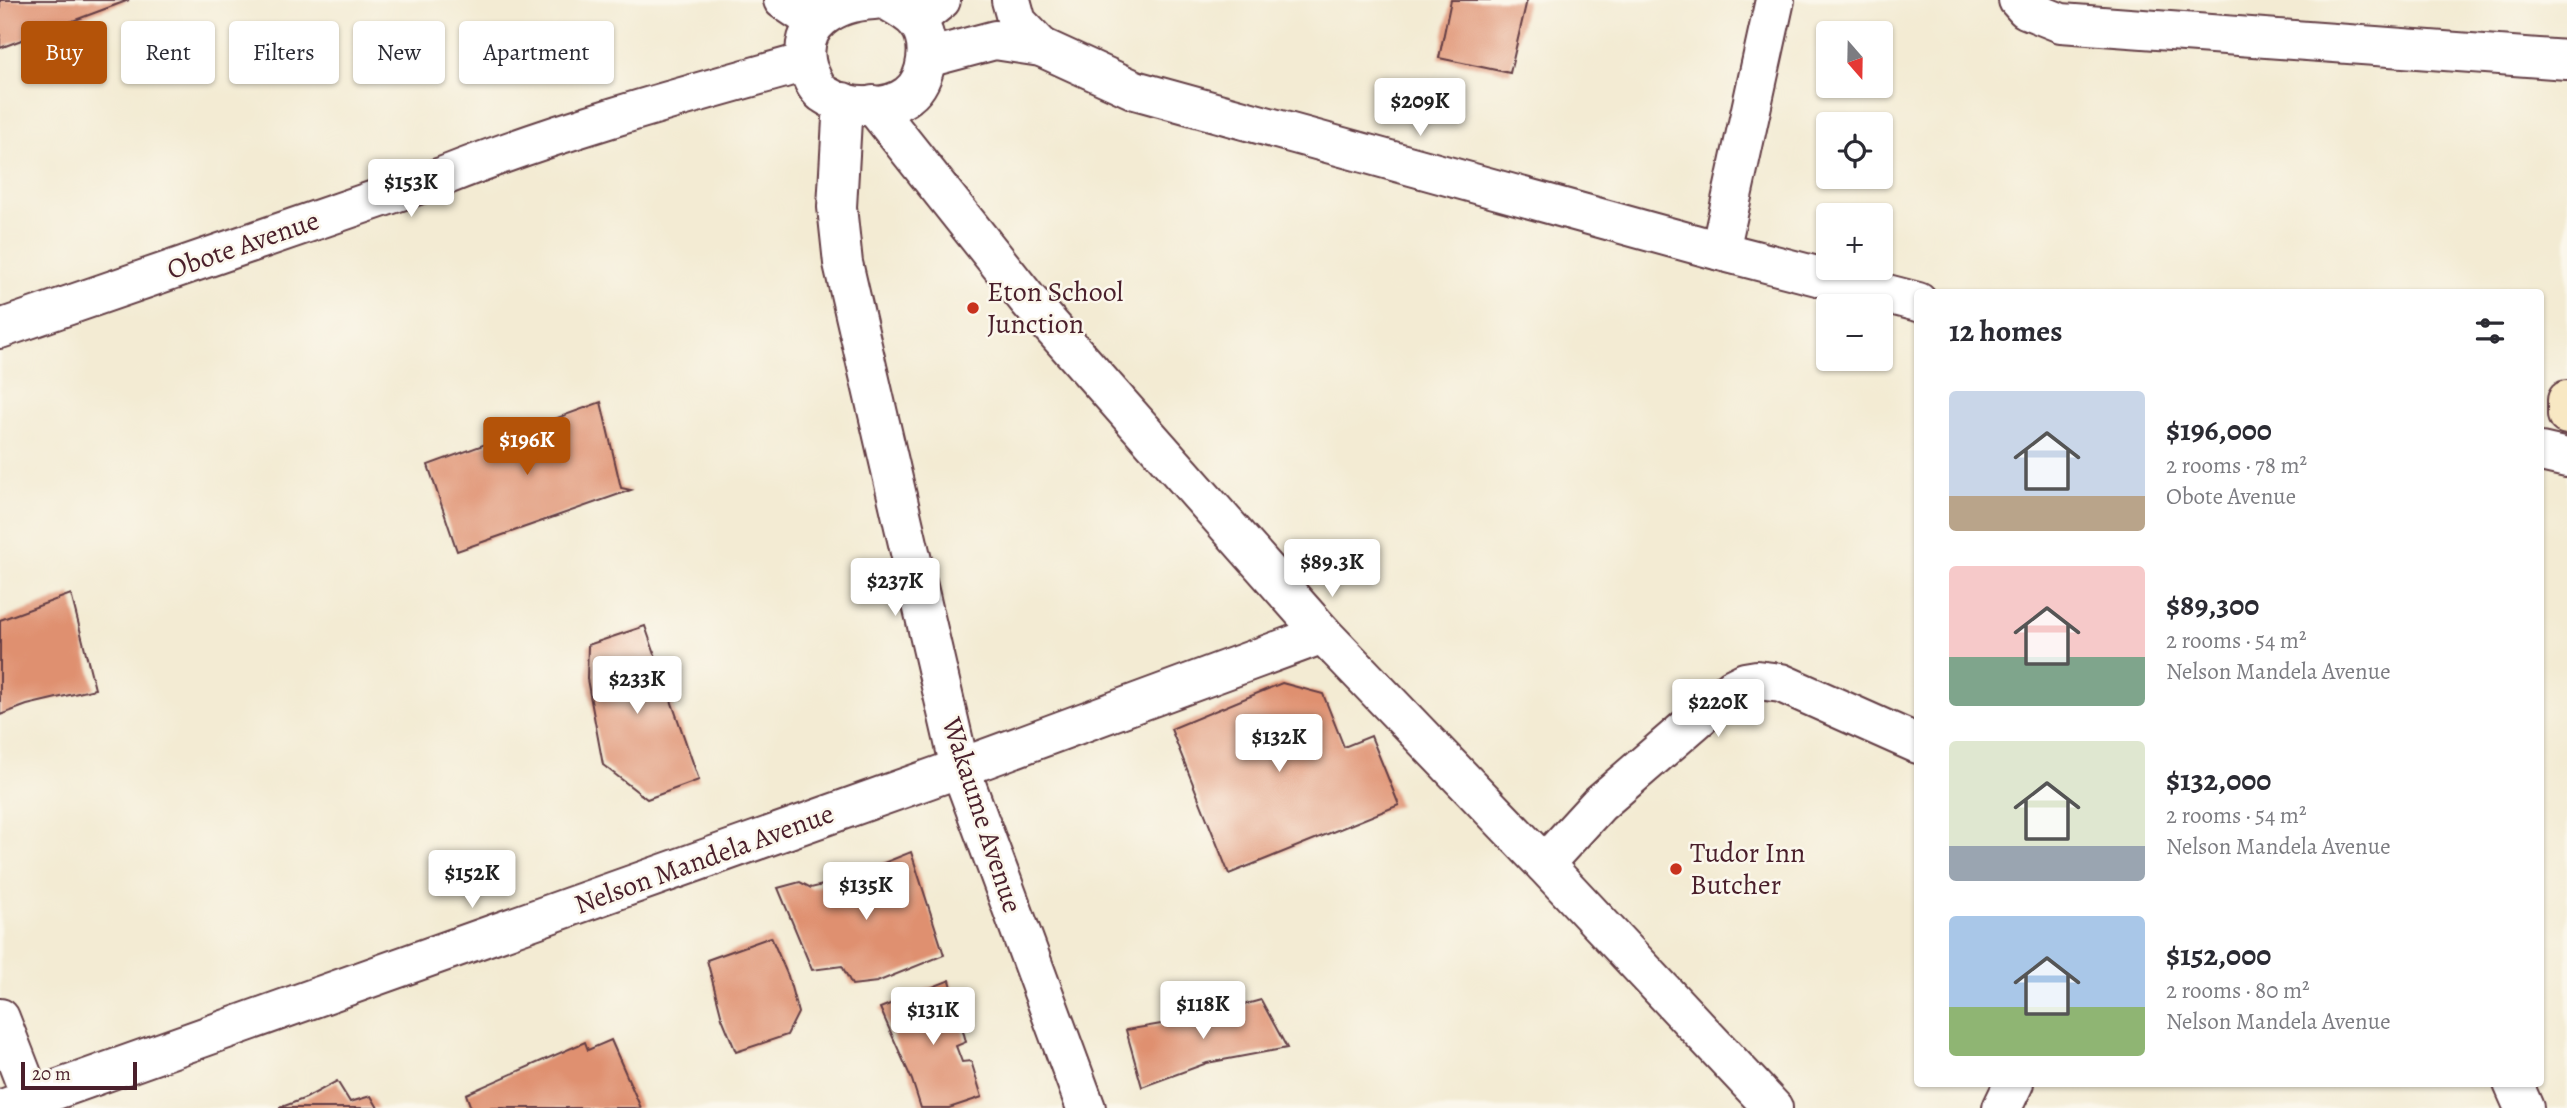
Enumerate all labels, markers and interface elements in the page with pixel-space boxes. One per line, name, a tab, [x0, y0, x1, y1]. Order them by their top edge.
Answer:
chip: Buy	[21, 21, 107, 84]
chip: Rent	[121, 21, 215, 84]
chip: Filters	[229, 21, 339, 84]
chip: New	[353, 21, 445, 84]
chip: Apartment	[459, 21, 614, 84]
north arrow	[1816, 21, 1894, 98]
map controls	[1816, 21, 1893, 371]
pin: $209K	[1371, 78, 1469, 138]
text: $209K	[1390, 85, 1450, 116]
button: locate	[1816, 112, 1893, 189]
pin: $153K	[362, 160, 460, 219]
text: $153K	[384, 166, 438, 197]
street label: Obote Avenue	[162, 201, 324, 289]
button: +	[1816, 203, 1893, 280]
place label: Eton School Junction	[987, 273, 1124, 343]
button: −	[1816, 294, 1893, 371]
marker: Eton School Junction	[965, 300, 981, 316]
text: 12 homes	[1949, 311, 2062, 351]
icon: filters	[2471, 312, 2509, 350]
text: $196,000	[2166, 410, 2272, 450]
pin: $196K	[478, 418, 576, 477]
icon: home	[2005, 419, 2089, 503]
text: $196K	[499, 424, 555, 455]
text: 2 rooms · 78 m²	[2166, 450, 2307, 481]
text: Obote Avenue	[2166, 481, 2296, 512]
pin: $89.3K	[1275, 540, 1389, 599]
text: $89.3K	[1300, 546, 1364, 577]
pin: $237K	[846, 558, 944, 618]
text: $237K	[867, 565, 923, 596]
text: $89,300	[2166, 585, 2259, 625]
icon: home	[2005, 594, 2089, 678]
text: 2 rooms · 54 m²	[2166, 625, 2307, 656]
pin: $233K	[588, 656, 686, 716]
text: Nelson Mandela Avenue	[2166, 656, 2390, 687]
text: $233K	[609, 663, 665, 694]
pin: $220K	[1669, 680, 1767, 739]
text: $220K	[1688, 686, 1748, 717]
street label: Wakaume Avenue	[932, 712, 1031, 918]
pin: $132K	[1230, 714, 1328, 774]
text: $132K	[1251, 721, 1307, 752]
text: $132,000	[2166, 760, 2271, 800]
icon: home	[2005, 769, 2089, 853]
street label: Nelson Mandela Avenue	[569, 794, 839, 924]
text: 2 rooms · 54 m²	[2166, 800, 2307, 831]
text: Nelson Mandela Avenue	[2166, 831, 2390, 862]
place label: Tudor Inn Butcher	[1690, 834, 1805, 904]
pin: $152K	[423, 850, 521, 910]
text: $152K	[445, 857, 500, 888]
marker: Tudor Inn Butcher	[1668, 861, 1684, 877]
pin: $135K	[817, 862, 915, 922]
text: $135K	[839, 869, 893, 900]
text: $152,000	[2166, 935, 2271, 975]
icon: home	[2005, 944, 2089, 1028]
text: 2 rooms · 80 m²	[2166, 975, 2310, 1006]
pin: $118K	[1154, 982, 1252, 1041]
pin: $131K	[884, 988, 982, 1047]
text: $118K	[1176, 988, 1230, 1019]
text: $131K	[907, 994, 959, 1025]
text: Nelson Mandela Avenue	[2166, 1006, 2390, 1037]
scale bar	[21, 1059, 136, 1091]
text: 20 m	[32, 1061, 71, 1087]

